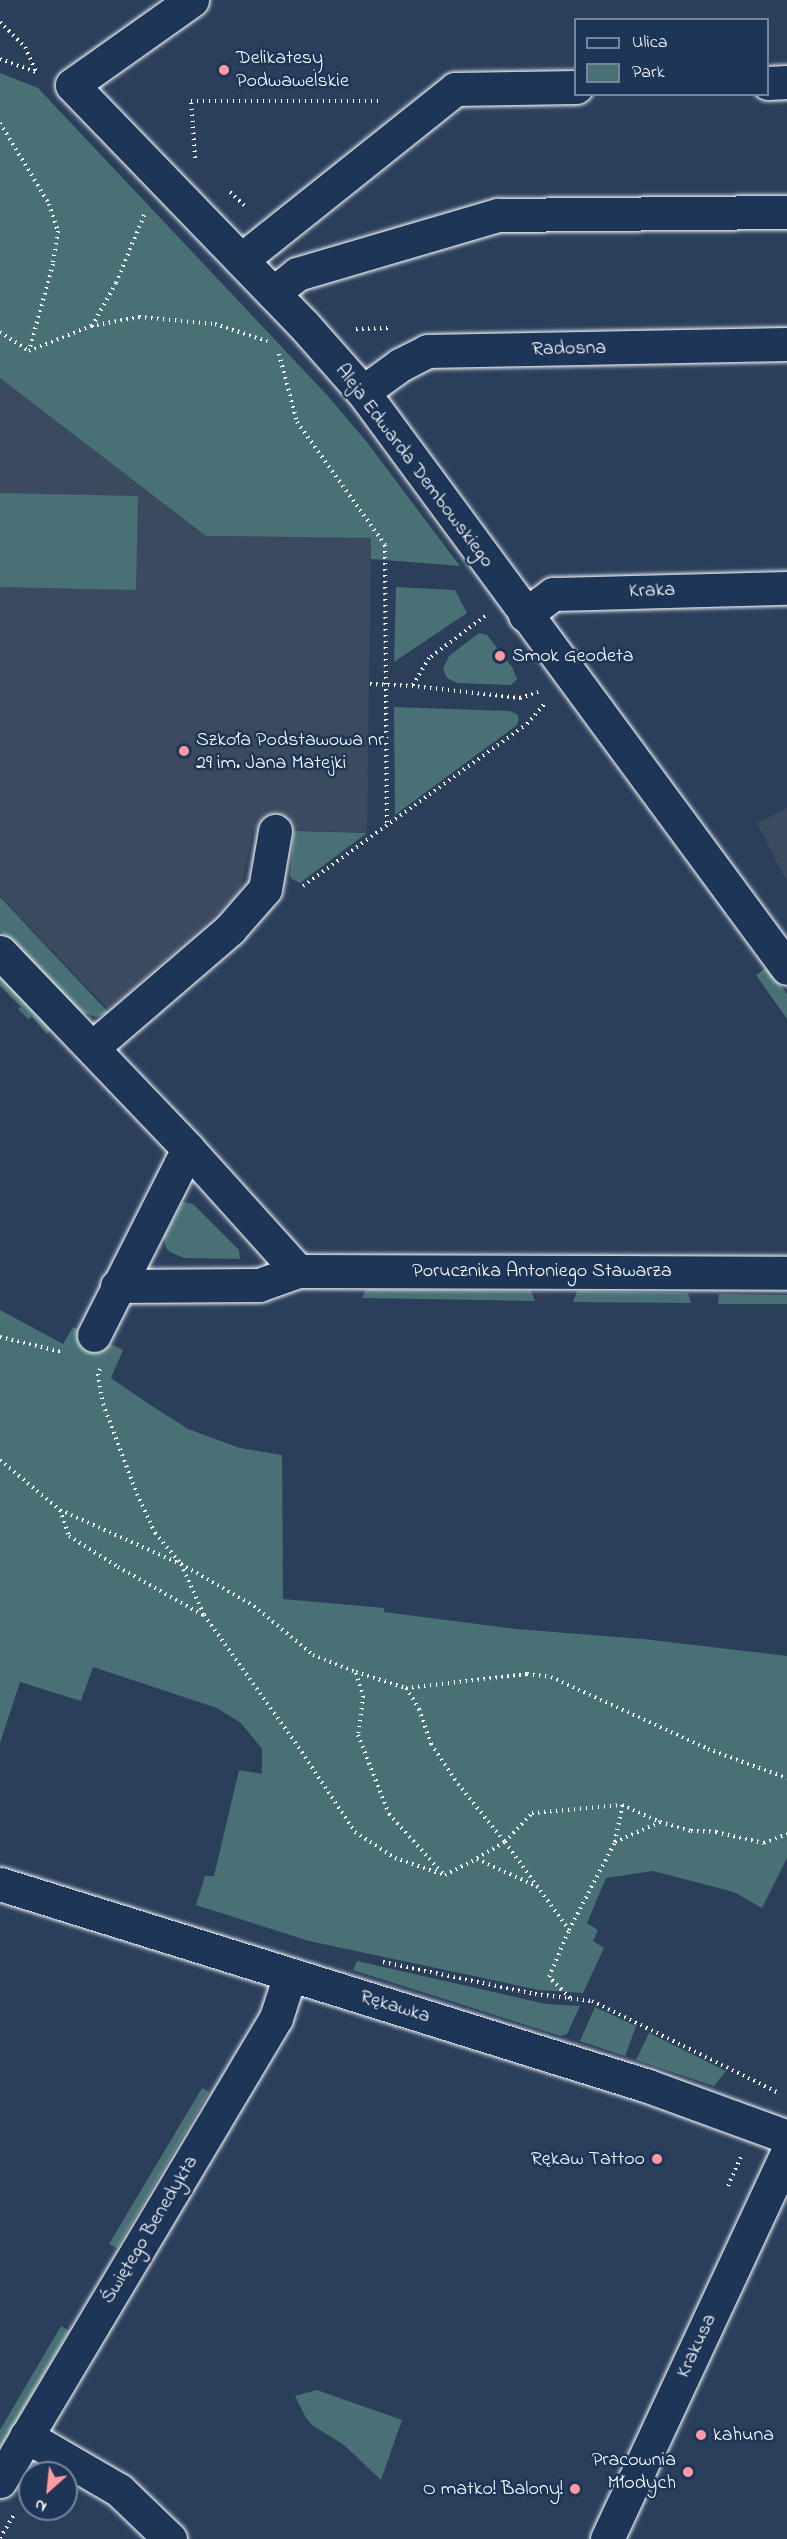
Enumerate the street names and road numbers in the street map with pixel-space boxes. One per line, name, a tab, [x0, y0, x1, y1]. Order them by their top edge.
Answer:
street label: Radosna	[532, 336, 606, 362]
street label: Aleja Edwarda Dembowskiego	[329, 359, 499, 573]
street label: Kraka	[628, 578, 676, 604]
street label: Porucznika Antoniego Stawarza	[412, 1259, 672, 1283]
street label: Rękawka	[357, 1985, 433, 2029]
street label: Świętego Benedykta	[96, 2152, 204, 2308]
street label: Krakusa	[672, 2310, 722, 2382]

